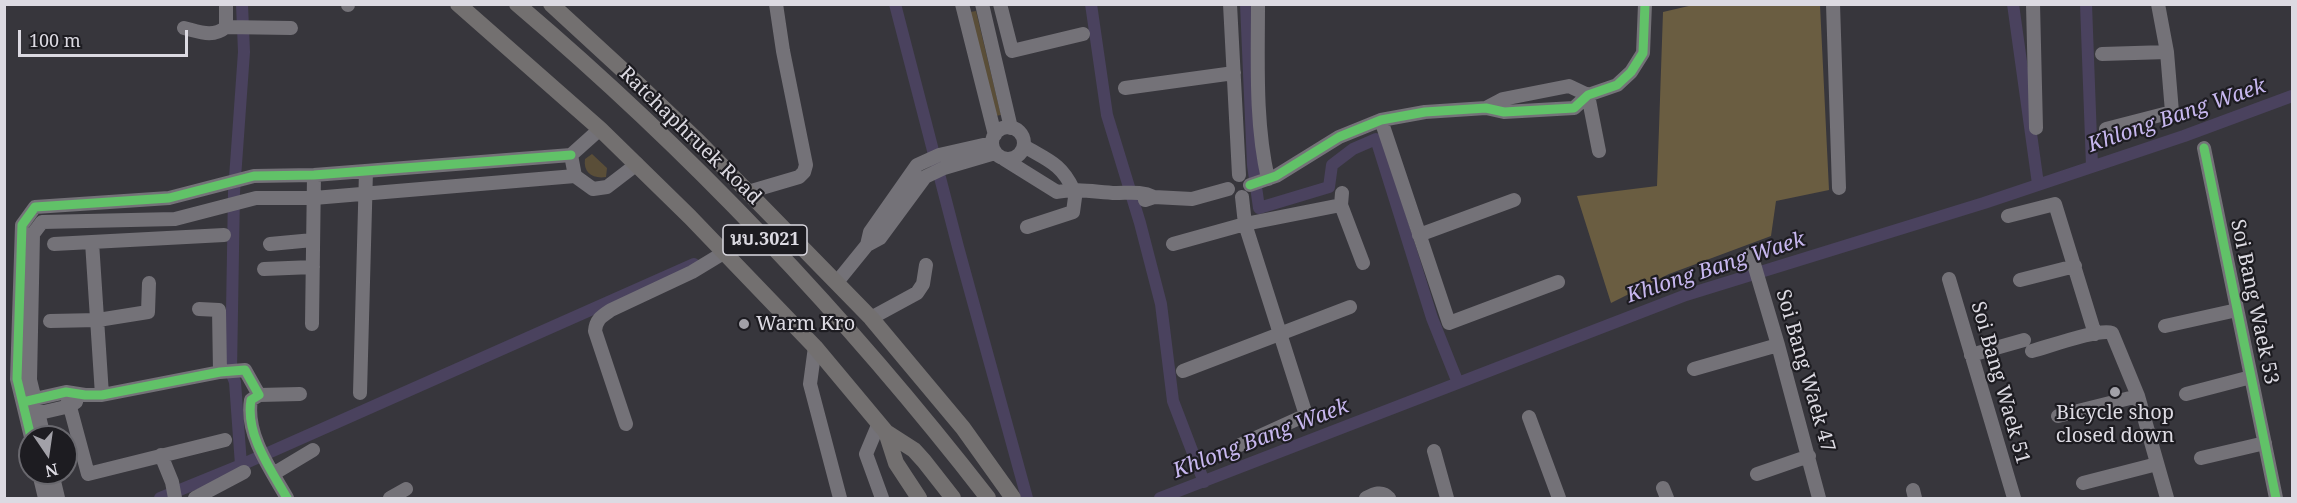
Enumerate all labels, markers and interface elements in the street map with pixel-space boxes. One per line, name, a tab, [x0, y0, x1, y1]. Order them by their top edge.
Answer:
scale bar	[21, 18, 190, 56]
text: 100 m	[29, 28, 81, 52]
street label: Ratchaphruek Road	[614, 62, 766, 210]
water label: Khlong Bang Waek	[2085, 74, 2269, 158]
street label: Soi Bang Waek 53	[2225, 217, 2283, 387]
road number: นบ.3021	[723, 225, 807, 255]
water label: Khlong Bang Waek	[1623, 227, 1809, 309]
street label: Soi Bang Waek 47	[1770, 287, 1840, 455]
street label: Soi Bang Waek 51	[1965, 299, 2035, 467]
place label: Warm Kro	[756, 312, 855, 336]
marker: Warm Kro	[737, 317, 751, 331]
marker: Bicycle shop closed down	[2108, 385, 2122, 399]
water label: Khlong Bang Waek	[1169, 394, 1353, 484]
place label: Bicycle shop closed down	[2056, 401, 2174, 448]
north arrow	[18, 425, 78, 485]
text: N	[43, 458, 60, 483]

